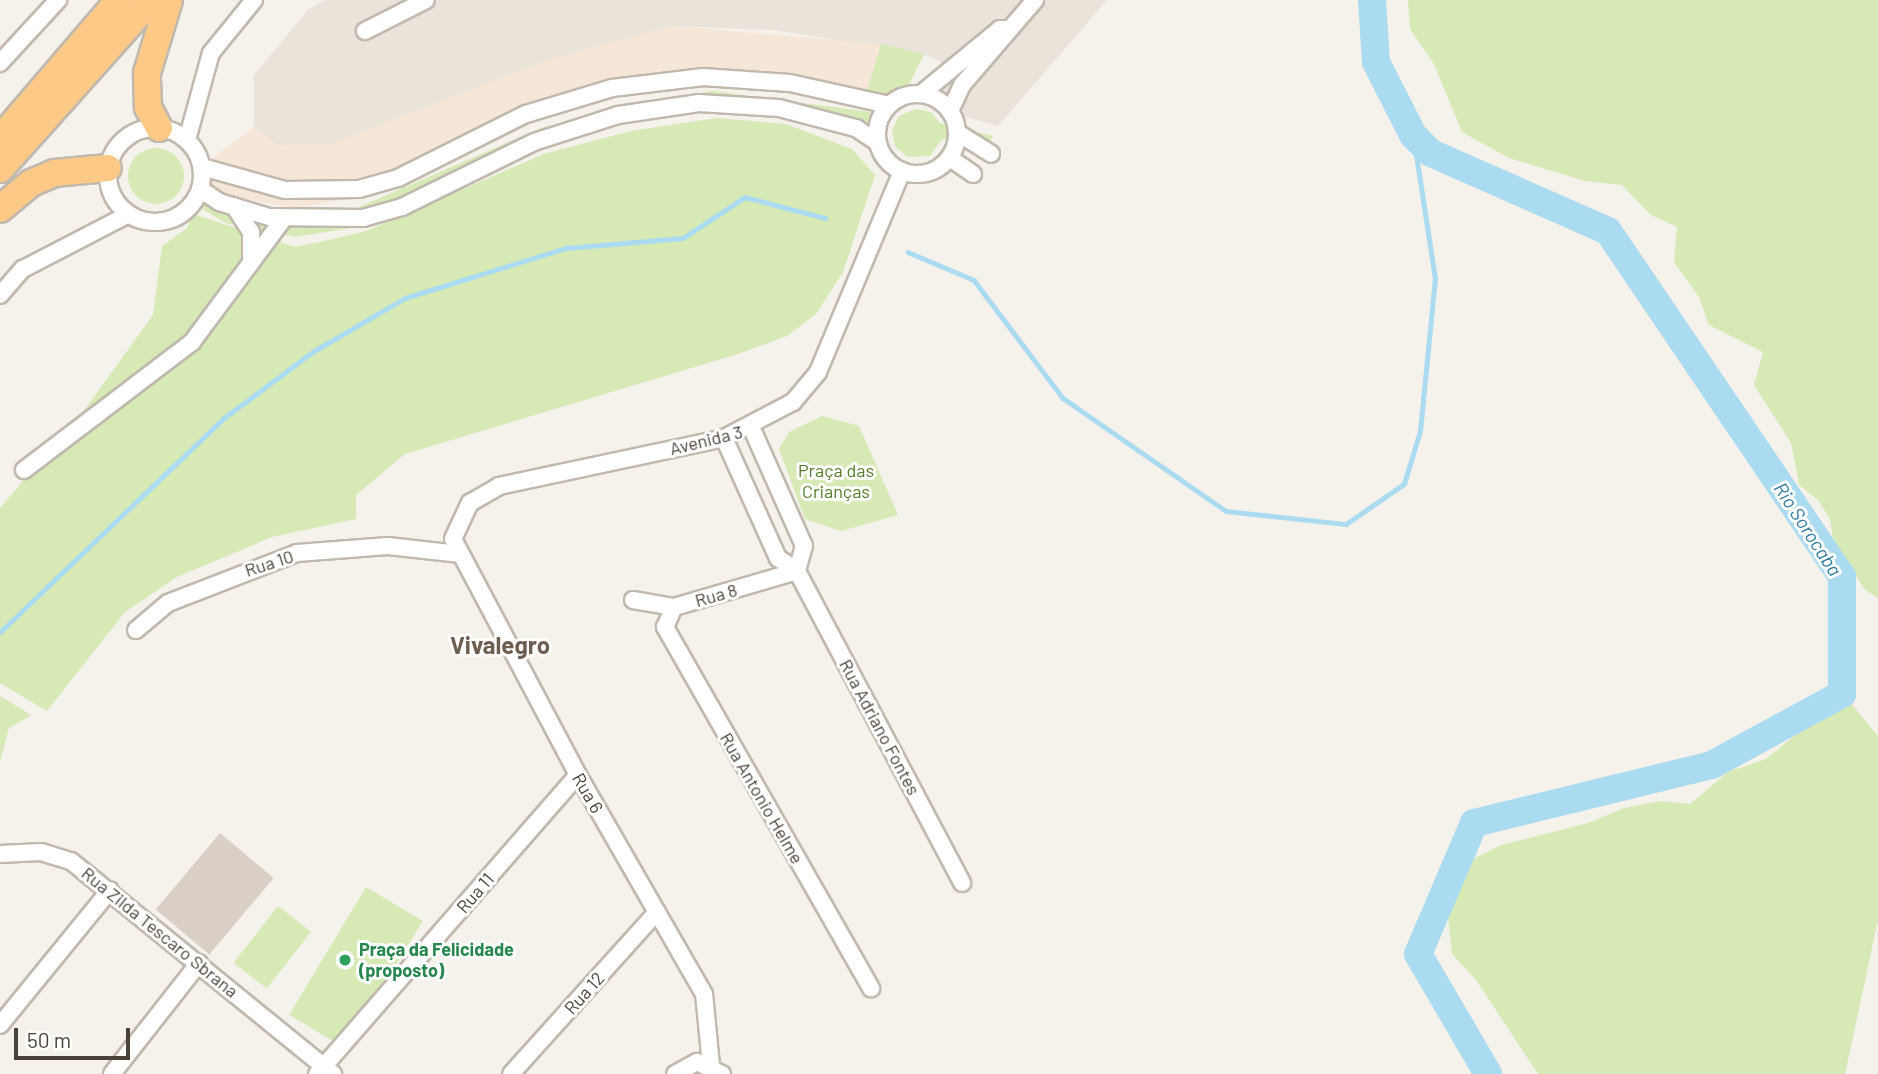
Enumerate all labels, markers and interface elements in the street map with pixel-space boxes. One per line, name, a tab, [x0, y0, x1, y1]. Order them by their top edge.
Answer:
street label: Avenida 3	[667, 421, 745, 459]
park label: Praça das Crianças	[798, 460, 874, 503]
water label: Rio Sorocaba	[1769, 478, 1847, 580]
street label: Rua 10	[242, 545, 296, 581]
street label: Rua 8	[692, 579, 740, 611]
district label: Vivalegro	[450, 631, 550, 659]
street label: Rua Adriano Fontes	[835, 655, 925, 799]
street label: Rua Antonio Helme	[716, 729, 808, 867]
street label: Rua 6	[568, 769, 608, 817]
street label: Rua Zilda Tescaro Sbrana	[77, 862, 243, 1002]
street label: Rua 11	[452, 869, 498, 917]
place label: Praça da Felicidade (proposto)	[359, 939, 514, 982]
marker: Praça da Felicidade (proposto)	[337, 952, 353, 968]
street label: Rua 12	[559, 967, 609, 1019]
scale bar	[18, 1014, 133, 1058]
text: 50 m	[27, 1027, 71, 1052]

